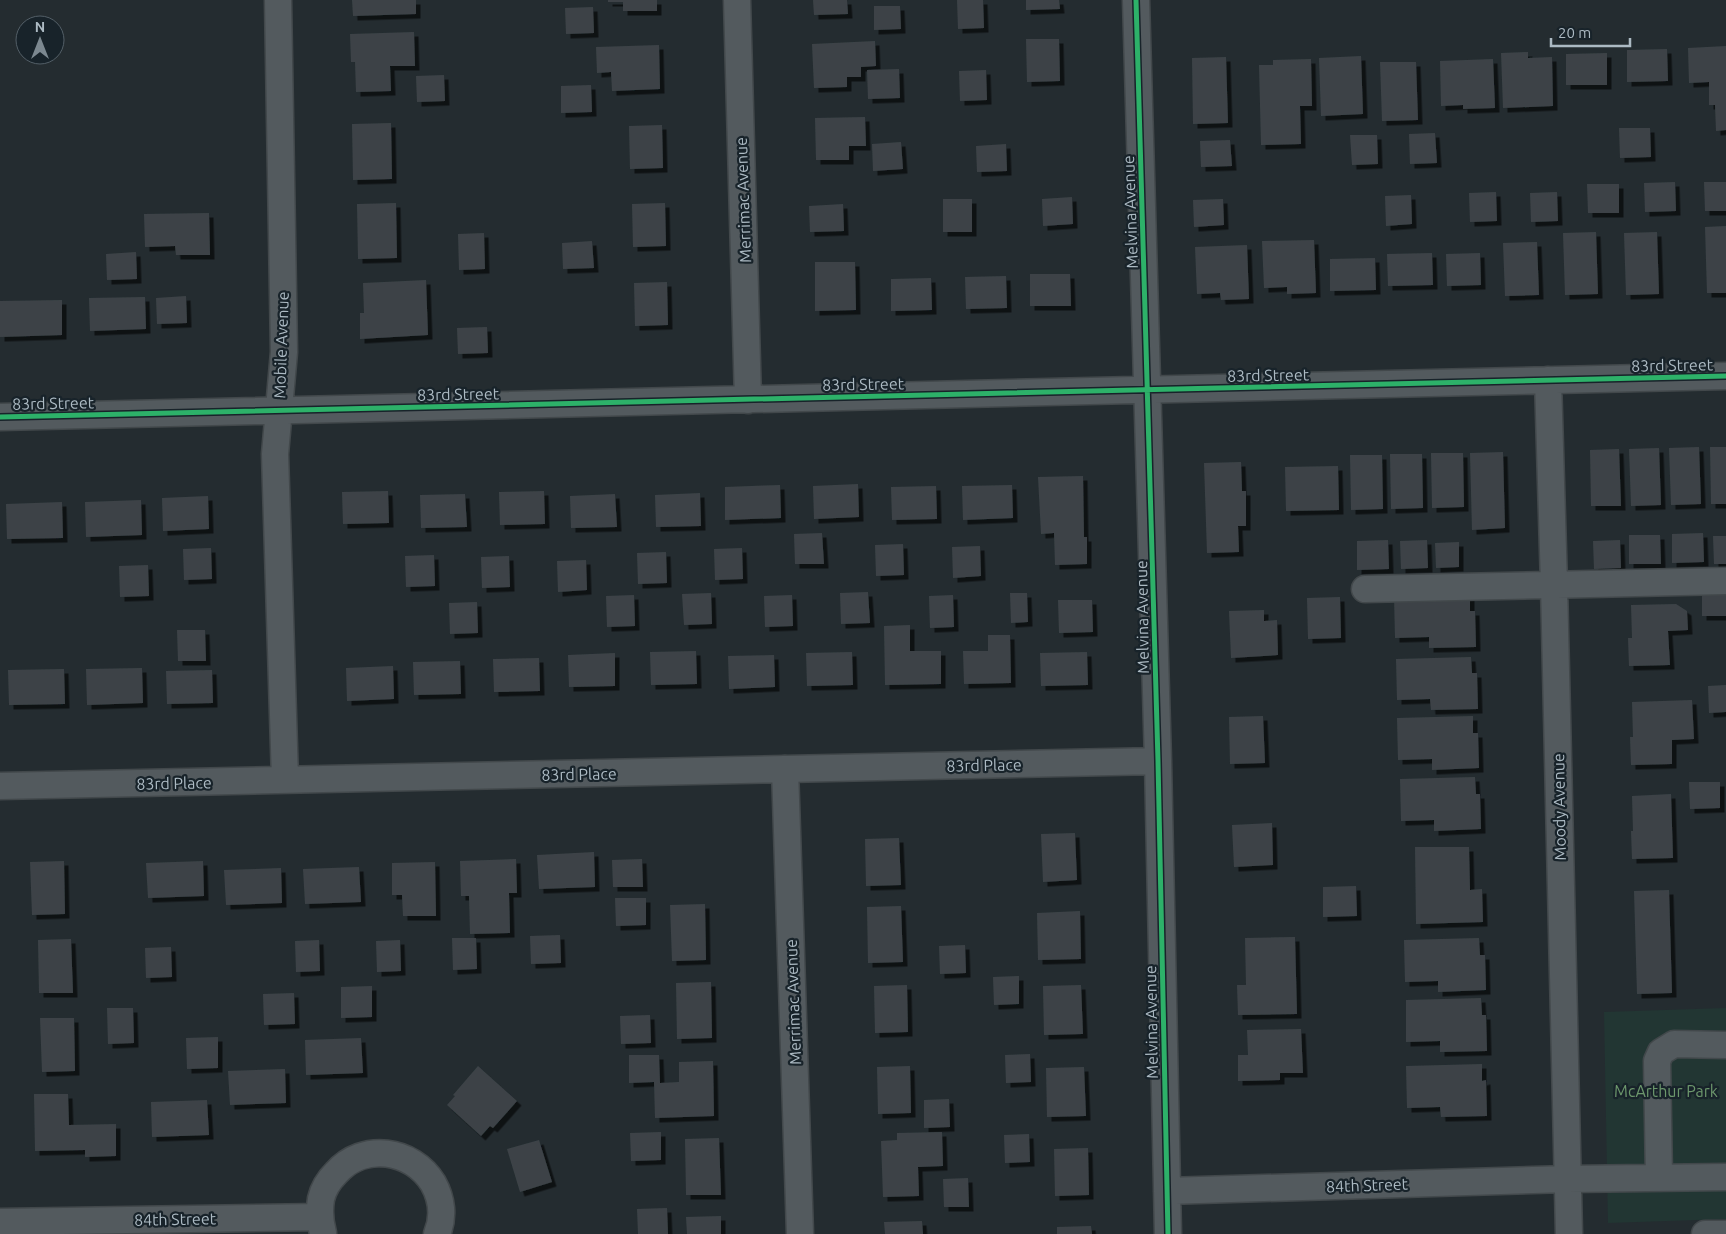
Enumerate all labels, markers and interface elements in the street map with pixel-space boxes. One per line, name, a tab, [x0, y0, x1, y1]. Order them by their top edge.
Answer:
north arrow	[15, 15, 65, 65]
scale bar	[1551, 15, 1630, 47]
text: N	[35, 19, 45, 35]
text: 20 m	[1558, 24, 1591, 41]
street label: Merrimac Avenue	[732, 137, 754, 263]
street label: Melvina Avenue	[1119, 155, 1141, 269]
street label: Mobile Avenue	[270, 291, 292, 399]
street label: 83rd Street	[1631, 355, 1714, 375]
street label: 83rd Street	[1227, 365, 1310, 385]
street label: 83rd Street	[822, 374, 905, 394]
street label: 83rd Street	[417, 384, 500, 404]
street label: 83rd Street	[12, 393, 95, 413]
street label: Melvina Avenue	[1132, 560, 1152, 674]
street label: Moody Avenue	[1549, 753, 1569, 861]
street label: 83rd Place	[946, 755, 1022, 775]
street label: 83rd Place	[541, 764, 617, 784]
street label: 83rd Place	[136, 773, 212, 793]
street label: Merrimac Avenue	[782, 939, 804, 1065]
street label: Melvina Avenue	[1141, 965, 1161, 1079]
park label: McArthur Park	[1614, 1082, 1718, 1100]
street label: 84th Street	[1326, 1175, 1409, 1195]
street label: 84th Street	[134, 1209, 217, 1229]

